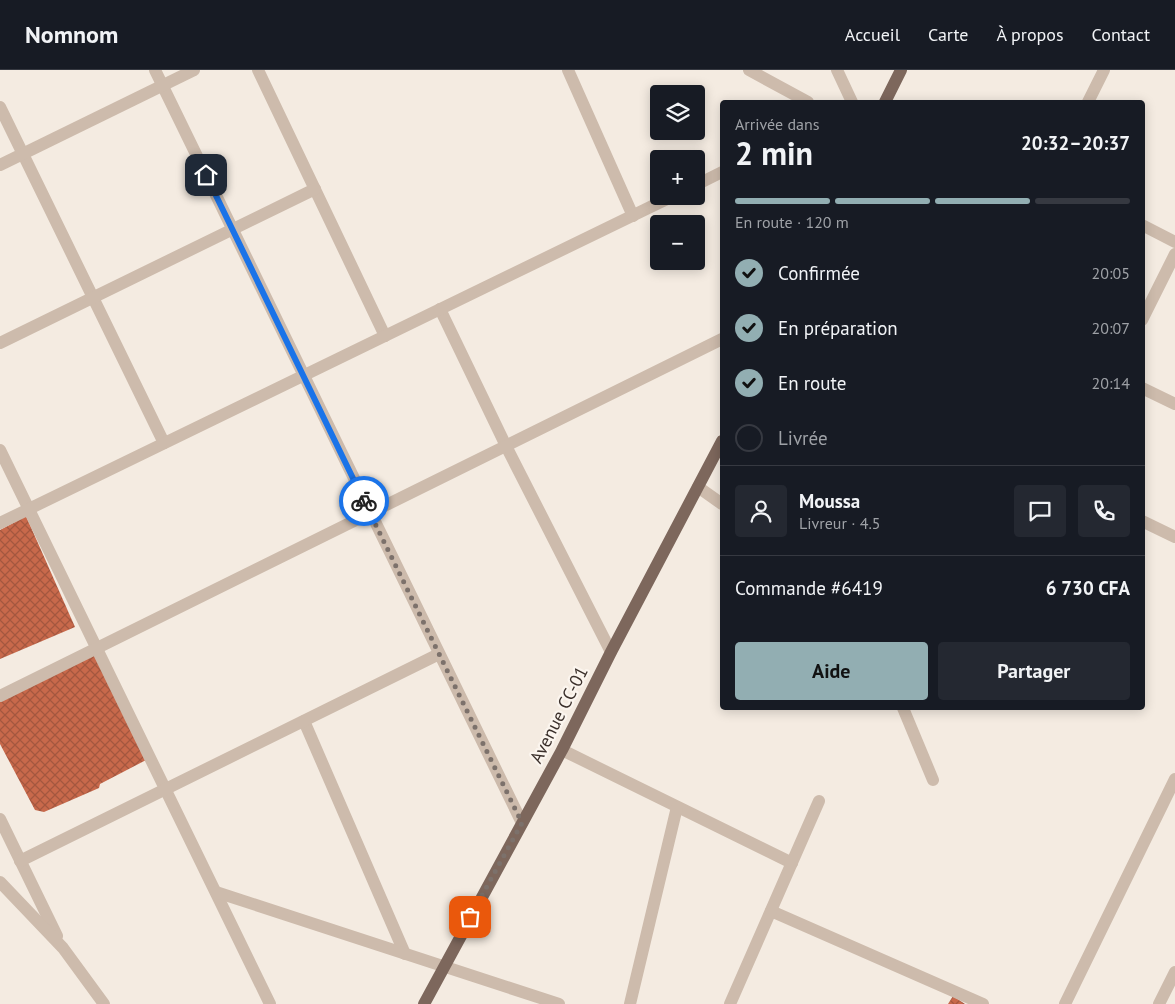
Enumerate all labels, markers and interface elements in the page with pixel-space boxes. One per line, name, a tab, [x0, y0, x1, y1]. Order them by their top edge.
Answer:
text: Nomnom	[25, 19, 118, 50]
text: Accueil	[845, 23, 900, 46]
text: Carte	[928, 23, 969, 46]
text: À propos	[997, 23, 1064, 46]
text: Contact	[1092, 23, 1150, 46]
map controls	[650, 85, 705, 270]
button: layers	[650, 85, 705, 140]
text: Arrivée dans	[735, 114, 819, 134]
text: 20:32–20:37	[1021, 131, 1130, 155]
text: 2 min	[735, 132, 813, 174]
button: +	[650, 150, 705, 205]
pin	[185, 154, 227, 196]
icon: home	[192, 161, 220, 189]
text: En route · 120 m	[735, 212, 849, 232]
button: −	[650, 215, 705, 270]
icon: check	[735, 259, 763, 287]
text: Confirmée	[778, 261, 860, 285]
text: 20:05	[1092, 263, 1130, 283]
icon: check	[735, 314, 763, 342]
text: En préparation	[778, 316, 898, 340]
text: 20:07	[1092, 318, 1130, 338]
icon: check	[735, 369, 763, 397]
text: En route	[778, 371, 846, 395]
text: 20:14	[1092, 373, 1130, 393]
text: Livrée	[778, 426, 828, 450]
courier	[339, 476, 389, 526]
button: person	[735, 485, 787, 537]
button: chat	[1014, 485, 1066, 537]
button: phone	[1078, 485, 1130, 537]
icon: bike	[350, 487, 378, 515]
text: Moussa	[799, 489, 860, 513]
text: Livreur · 4.5	[799, 513, 881, 533]
text: Commande #6419	[735, 576, 883, 600]
text: 6 730 CFA	[1046, 576, 1130, 600]
button: Aide	[735, 642, 928, 700]
button: Partager	[938, 642, 1130, 700]
street label: Avenue CC-01	[524, 662, 593, 767]
pin	[449, 896, 491, 938]
icon: bag	[456, 903, 484, 931]

